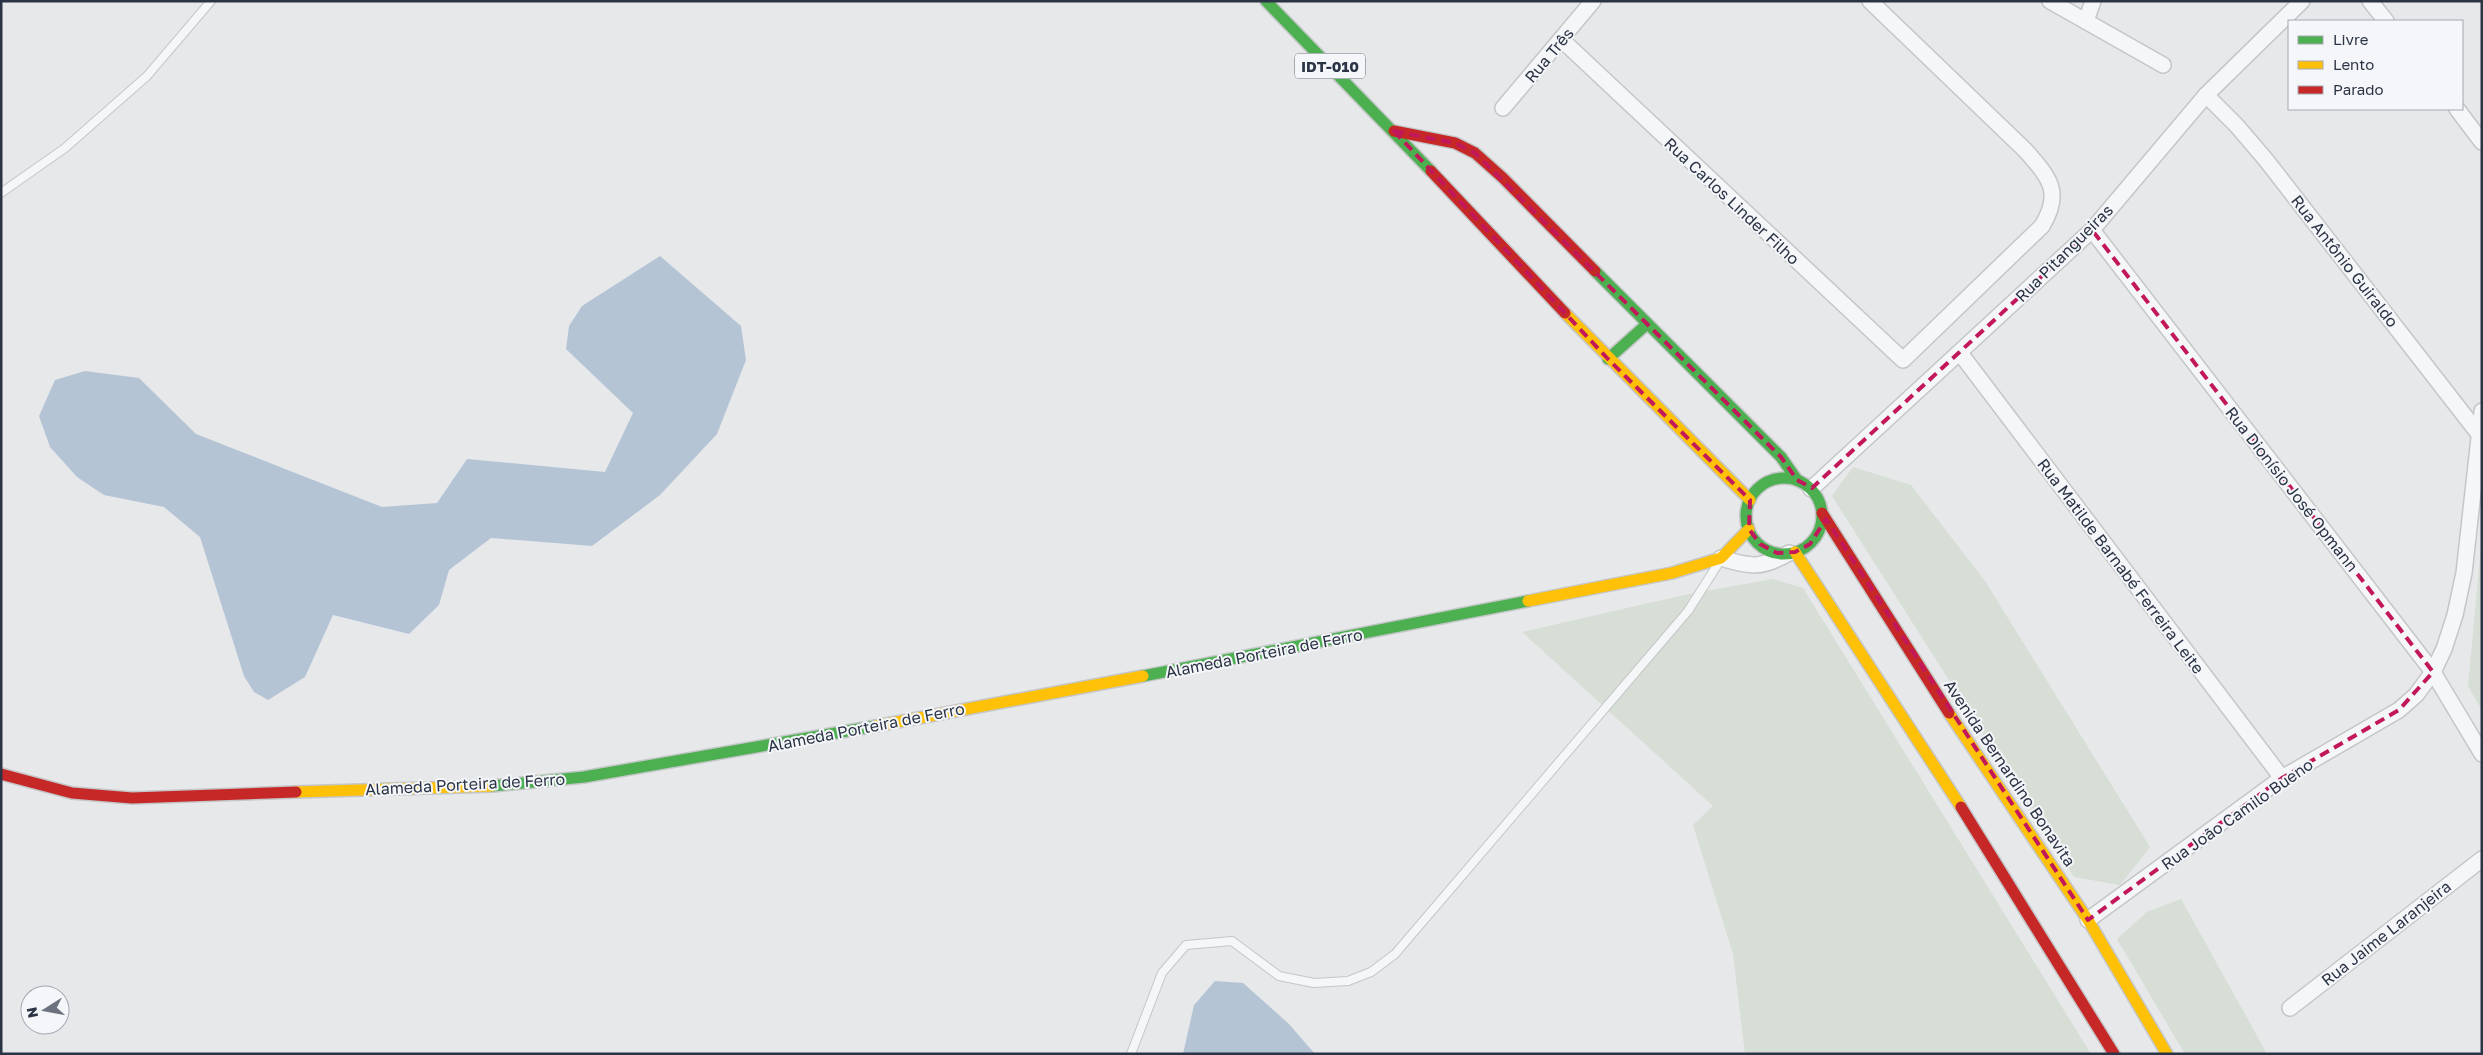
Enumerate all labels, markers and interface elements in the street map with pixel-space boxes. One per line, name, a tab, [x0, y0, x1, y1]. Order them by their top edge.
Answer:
legend	[2288, 20, 2463, 110]
street label: Rua Três	[1520, 23, 1578, 87]
text: Livre	[2333, 30, 2369, 48]
road number: IDT-010	[1295, 54, 1365, 78]
text: Lento	[2333, 55, 2374, 73]
text: Parado	[2333, 80, 2384, 98]
street label: Rua Carlos Linder Filho	[1660, 133, 1804, 269]
street label: Rua Antônio Guiraldo	[2287, 191, 2403, 331]
street label: Rua Pitangueiras	[2011, 200, 2117, 306]
street label: Rua Dionísio José Opmann	[2221, 403, 2363, 575]
street label: Rua Matilde Barnabé Ferreira Leite	[2033, 454, 2209, 678]
street label: Alameda Porteira de Ferro	[1164, 624, 1364, 682]
street label: Avenida Bernardino Bonavita	[1940, 676, 2080, 870]
street label: Alameda Porteira de Ferro	[766, 698, 966, 756]
street label: Rua João Camilo Bueno	[2157, 754, 2317, 874]
street label: Alameda Porteira de Ferro	[365, 769, 565, 799]
street label: Rua Jaime Laranjeira	[2317, 876, 2455, 990]
north arrow	[20, 985, 70, 1035]
text: N	[22, 1006, 41, 1019]

